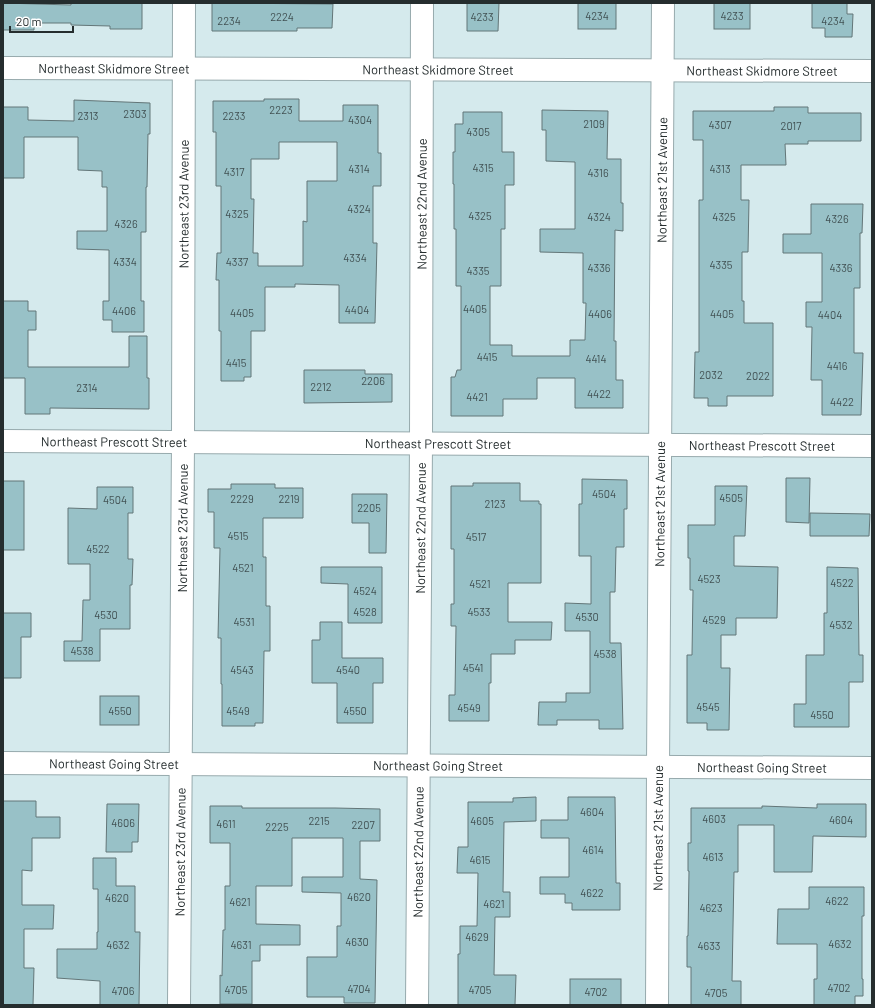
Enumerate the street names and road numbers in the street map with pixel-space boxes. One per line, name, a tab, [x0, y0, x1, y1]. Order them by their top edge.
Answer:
street label: Northeast Skidmore Street	[38, 60, 190, 77]
street label: Northeast Skidmore Street	[362, 61, 514, 78]
street label: Northeast Skidmore Street	[686, 62, 838, 79]
street label: Northeast 21st Avenue	[653, 117, 670, 243]
street label: Northeast 22nd Avenue	[413, 138, 430, 270]
street label: Northeast 23rd Avenue	[175, 139, 192, 269]
street label: Northeast Prescott Street	[41, 433, 187, 450]
street label: Northeast Prescott Street	[365, 435, 511, 452]
street label: Northeast Prescott Street	[689, 437, 835, 454]
street label: Northeast 21st Avenue	[651, 441, 668, 567]
street label: Northeast 22nd Avenue	[412, 462, 429, 594]
street label: Northeast 23rd Avenue	[174, 463, 191, 593]
street label: Northeast Going Street	[49, 755, 179, 772]
street label: Northeast Going Street	[373, 757, 503, 774]
street label: Northeast Going Street	[697, 759, 827, 776]
street label: Northeast 21st Avenue	[649, 765, 666, 891]
street label: Northeast 22nd Avenue	[410, 786, 427, 918]
street label: Northeast 23rd Avenue	[172, 787, 189, 917]

